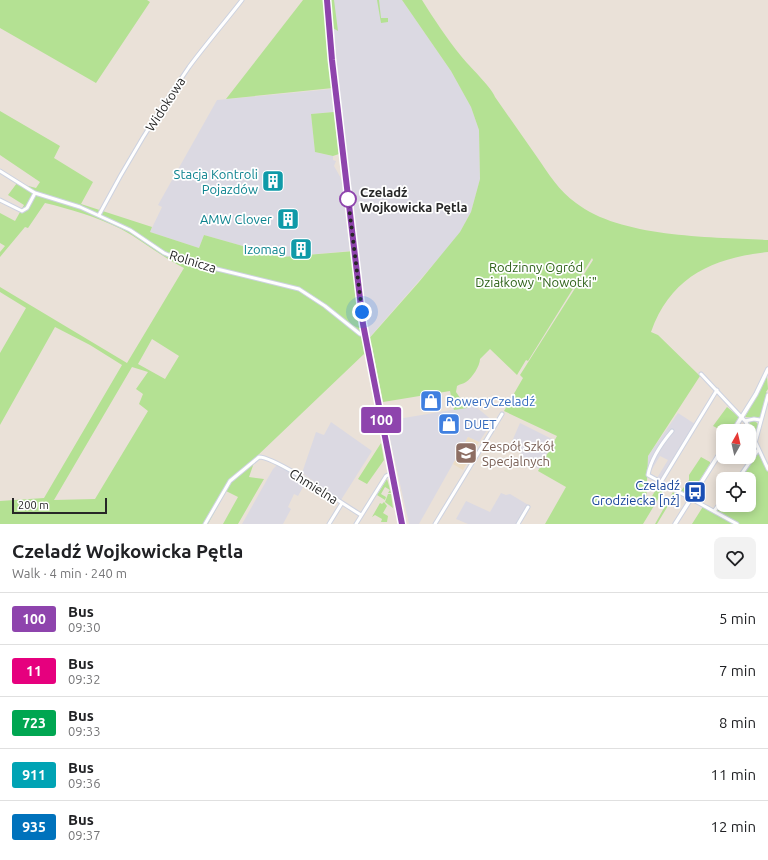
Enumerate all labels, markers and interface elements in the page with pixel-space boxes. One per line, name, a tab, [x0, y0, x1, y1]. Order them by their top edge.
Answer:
street label: Widokowa	[142, 74, 188, 134]
place label: Stacja Kontroli Pojazdów	[174, 167, 258, 196]
building icon: Stacja Kontroli Pojazdów	[260, 168, 286, 194]
place label: Czeladź Wojkowicka Pętla	[360, 185, 468, 215]
marker: Czeladź Wojkowicka Pętla	[339, 190, 357, 208]
building icon: AMW Clover	[275, 206, 301, 232]
place label: AMW Clover	[200, 212, 272, 226]
building icon: Izomag	[288, 236, 314, 262]
place label: Izomag	[244, 242, 286, 256]
street label: Rolnicza	[168, 247, 218, 275]
park label: Rodzinny Ogród Działkowy "Nowotki"	[475, 260, 597, 289]
your location	[352, 302, 372, 322]
shop icon: RoweryCzeladź	[418, 388, 444, 414]
place label: RoweryCzeladź	[446, 394, 535, 408]
line badge: 100	[358, 407, 404, 433]
shop icon: DUET	[436, 411, 462, 437]
text: 100	[369, 412, 393, 428]
place label: DUET	[464, 417, 497, 431]
north arrow	[716, 424, 756, 464]
map controls	[716, 424, 756, 512]
place label: Zespół Szkół Specjalnych	[482, 439, 555, 468]
school or university icon: Zespół Szkół Specjalnych	[453, 440, 479, 466]
street label: Chmielna	[287, 466, 341, 506]
button: locate	[716, 472, 756, 512]
place label: Czeladź Grodziecka [nż]	[591, 478, 680, 507]
bus stop icon: Czeladź Grodziecka [nż]	[682, 479, 708, 505]
scale bar	[12, 496, 107, 515]
text: 200 m	[18, 499, 49, 511]
button: heart	[714, 537, 756, 579]
text: Czeladź Wojkowicka Pętla	[12, 540, 243, 562]
text: Walk · 4 min · 240 m	[12, 566, 127, 580]
text: Bus	[68, 603, 94, 620]
text: 5 min	[719, 610, 756, 627]
text: 100	[22, 611, 46, 627]
text: 09:30	[68, 620, 101, 634]
text: Bus	[68, 655, 94, 672]
text: 7 min	[719, 662, 756, 679]
text: 11	[26, 663, 42, 679]
text: 09:32	[68, 672, 101, 686]
text: Bus	[68, 707, 94, 724]
text: 8 min	[719, 714, 756, 731]
text: 723	[22, 715, 46, 731]
text: 09:33	[68, 724, 101, 738]
text: Bus	[68, 759, 94, 776]
text: 11 min	[710, 766, 756, 783]
text: 911	[22, 767, 46, 783]
text: 09:36	[68, 776, 101, 790]
text: Bus	[68, 811, 94, 828]
text: 12 min	[710, 818, 756, 835]
text: 935	[22, 819, 46, 835]
text: 09:37	[68, 828, 101, 842]

